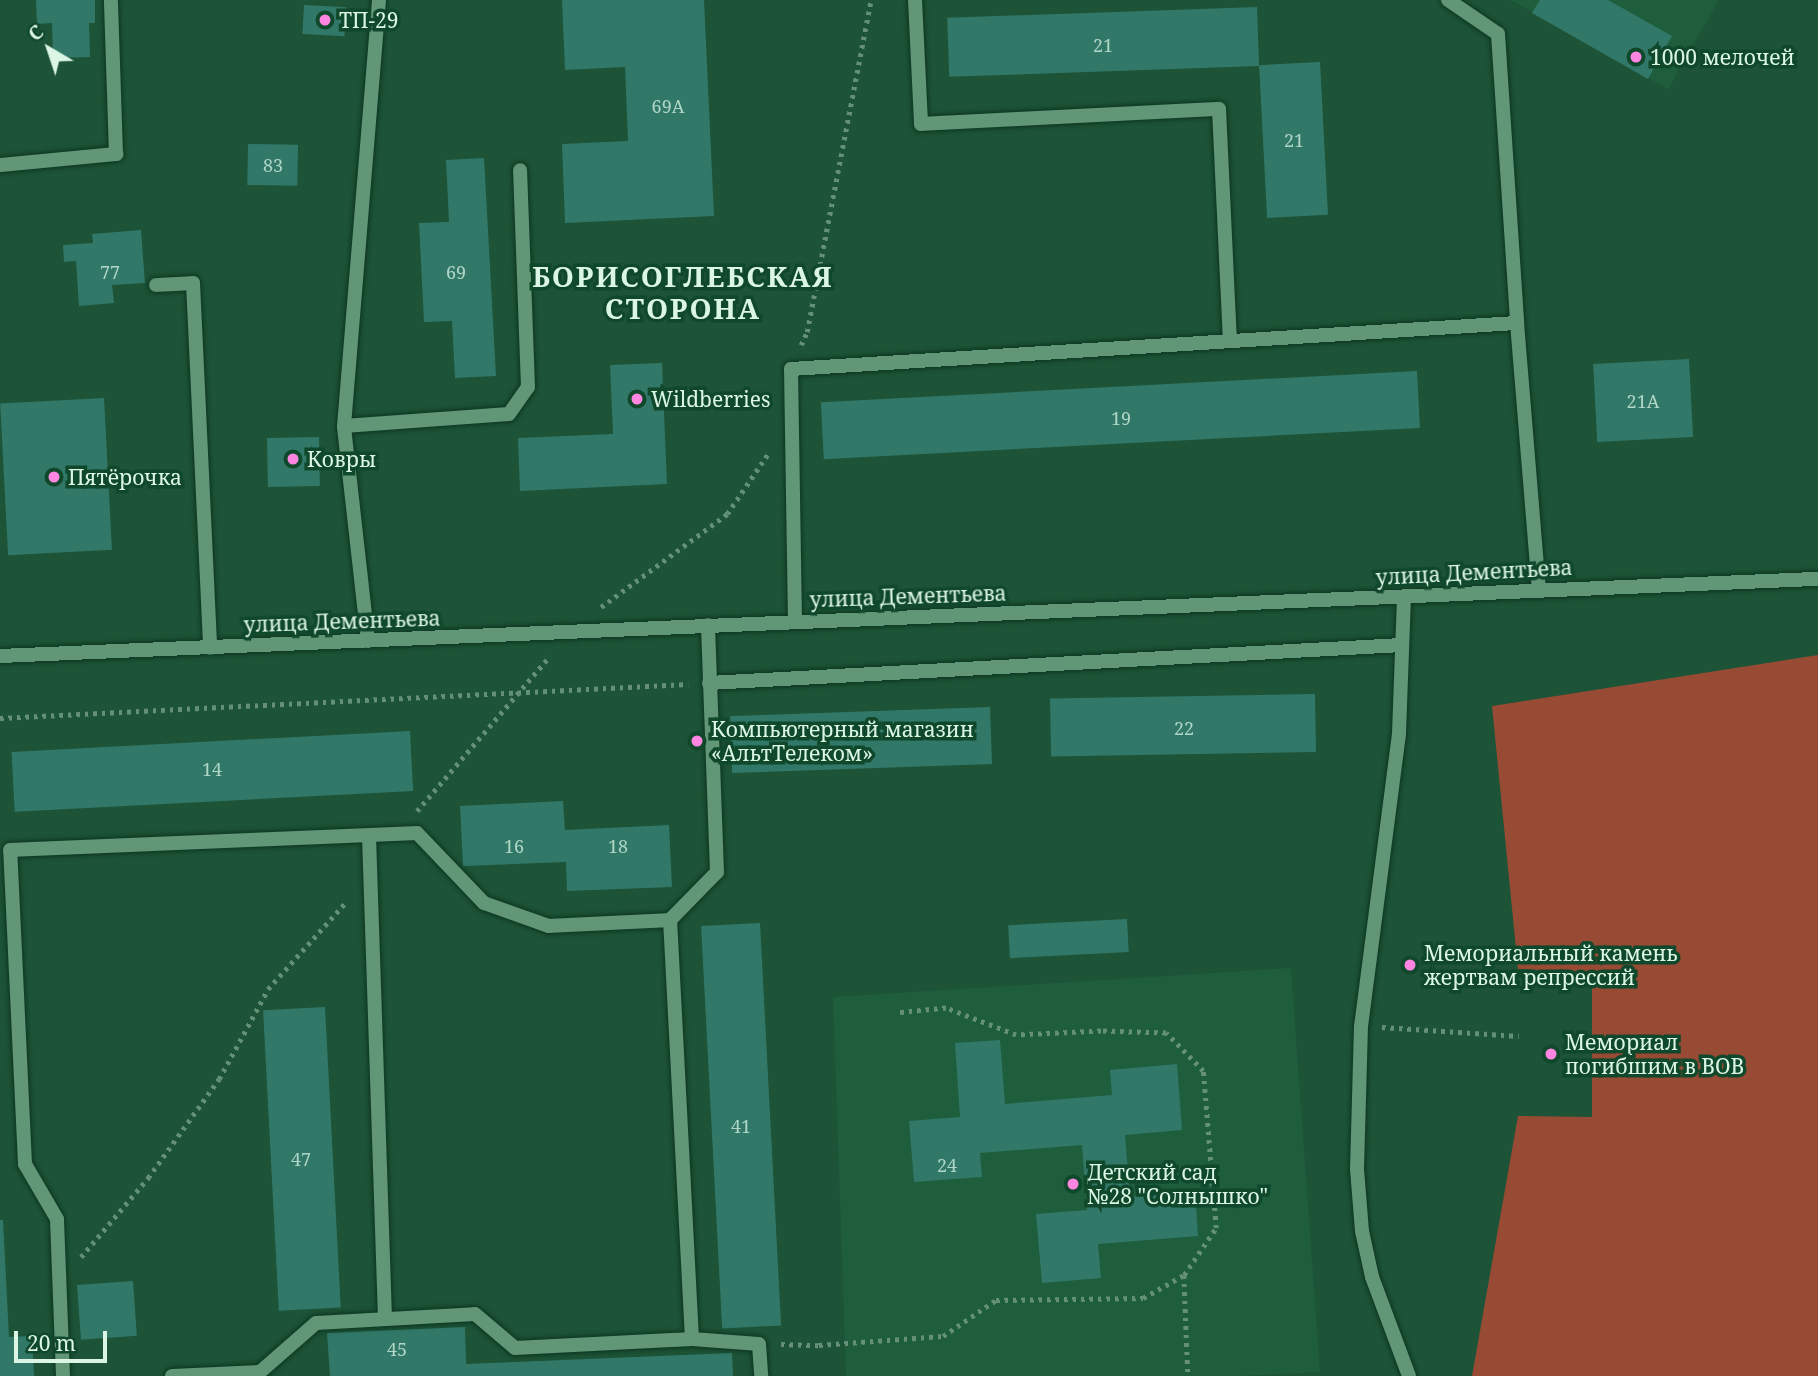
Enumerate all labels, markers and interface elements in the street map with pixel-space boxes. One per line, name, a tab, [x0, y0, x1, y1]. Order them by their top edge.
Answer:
place label: ТП-29	[339, 7, 399, 33]
marker: ТП-29	[317, 12, 333, 28]
north arrow	[14, 14, 84, 84]
text: С	[23, 19, 49, 47]
house number: 21	[1093, 34, 1113, 56]
place label: 1000 мелочей	[1650, 44, 1795, 70]
marker: 1000 мелочей	[1628, 49, 1644, 65]
house number: 69А	[652, 95, 684, 117]
house number: 21	[1284, 129, 1304, 151]
house number: 83	[263, 154, 283, 176]
district label: БОРИСОГЛЕБСКАЯ СТОРОНА	[534, 259, 832, 325]
house number: 77	[100, 261, 120, 283]
house number: 69	[446, 261, 466, 283]
place label: Wildberries	[651, 386, 770, 412]
house number: 21А	[1627, 390, 1659, 412]
marker: Wildberries	[629, 391, 645, 407]
house number: 19	[1111, 407, 1131, 429]
place label: Ковры	[307, 446, 376, 472]
marker: Ковры	[285, 451, 301, 467]
place label: Пятёрочка	[68, 464, 182, 490]
marker: Пятёрочка	[46, 469, 62, 485]
street label: улица Дементьева	[1375, 554, 1573, 590]
street label: улица Дементьева	[809, 580, 1007, 612]
street label: улица Дементьева	[243, 605, 441, 637]
place label: Компьютерный магазин «АльтТелеком»	[711, 716, 974, 766]
house number: 22	[1174, 717, 1194, 739]
marker: Компьютерный магазин «АльтТелеком»	[689, 733, 705, 749]
house number: 14	[202, 758, 222, 780]
house number: 16	[504, 835, 524, 857]
house number: 18	[608, 835, 628, 857]
place label: Мемориальный камень жертвам репрессий	[1424, 940, 1678, 990]
marker: Мемориальный камень жертвам репрессий	[1402, 957, 1418, 973]
place label: Мемориал погибшим в ВОВ	[1565, 1029, 1744, 1079]
marker: Мемориал погибшим в ВОВ	[1543, 1046, 1559, 1062]
house number: 41	[731, 1115, 751, 1137]
house number: 47	[291, 1148, 311, 1170]
house number: 24	[937, 1154, 957, 1176]
place label: Детский сад №28 "Солнышко"	[1087, 1159, 1268, 1209]
marker: Детский сад №28 "Солнышко"	[1065, 1176, 1081, 1192]
scale bar	[18, 1316, 110, 1360]
text: 20 m	[27, 1329, 76, 1357]
house number: 45	[387, 1338, 407, 1360]

